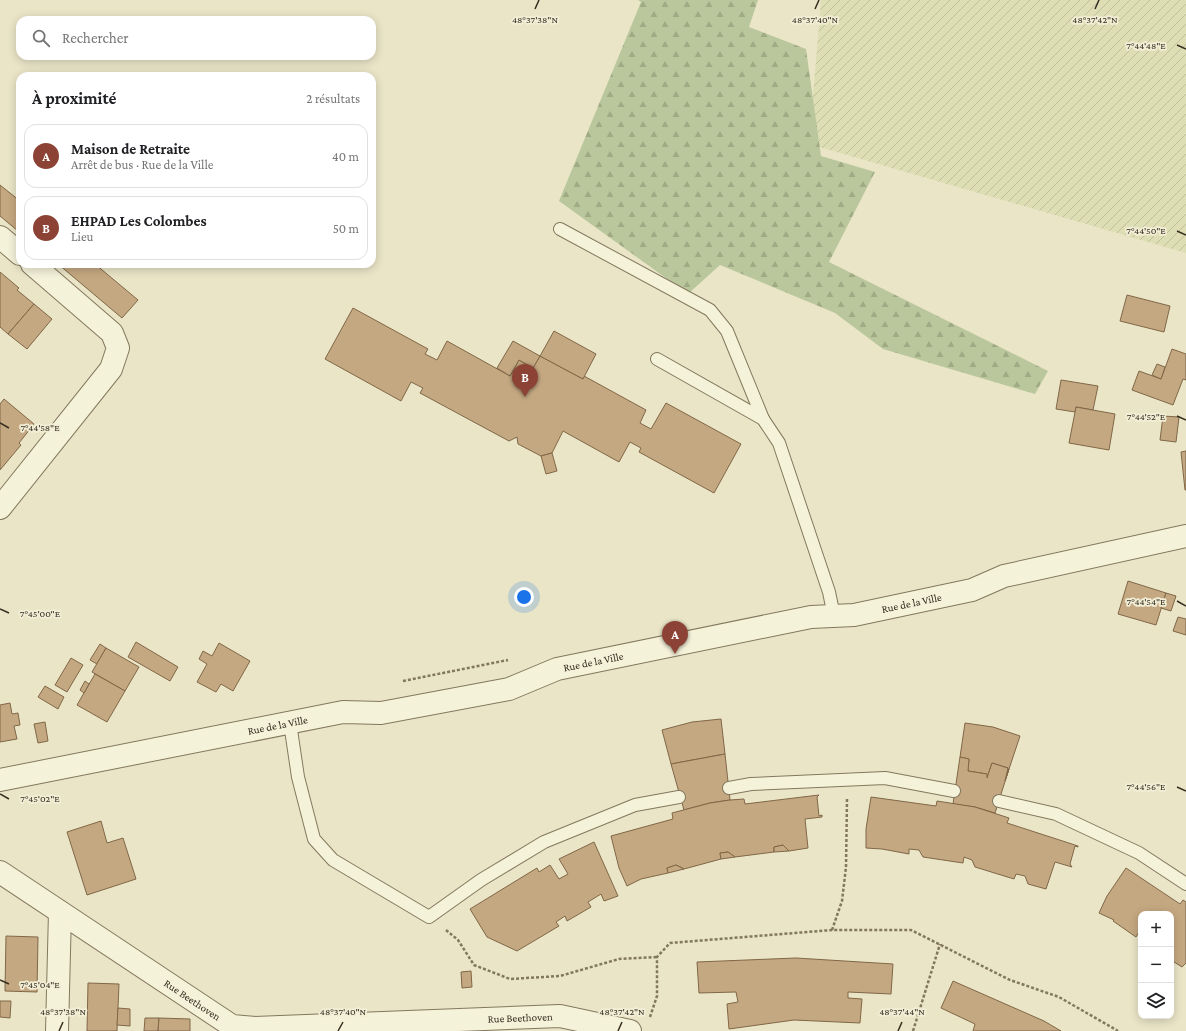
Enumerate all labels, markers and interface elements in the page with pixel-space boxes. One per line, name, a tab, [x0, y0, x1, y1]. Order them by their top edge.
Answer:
text: 48°37'38"N	[512, 14, 558, 25]
text: 48°37'40"N	[792, 14, 839, 25]
text: 48°37'42"N	[1072, 14, 1118, 25]
search box	[16, 16, 376, 60]
icon: search	[30, 27, 52, 49]
text: Rechercher	[62, 30, 129, 46]
text: 7°44'48"E	[1126, 40, 1166, 51]
text: À proximité	[32, 89, 116, 108]
text: 2 résultats	[306, 91, 360, 106]
text: Maison de Retraite	[71, 141, 190, 157]
text: A	[42, 149, 50, 164]
text: 40 m	[332, 149, 359, 164]
text: Arrêt de bus · Rue de la Ville	[71, 157, 214, 172]
text: EHPAD Les Colombes	[71, 213, 207, 229]
text: B	[42, 221, 50, 236]
text: 50 m	[333, 221, 359, 236]
text: 7°44'50"E	[1126, 225, 1166, 236]
text: Lieu	[71, 229, 94, 244]
pin: B	[512, 364, 538, 397]
text: 7°44'52"E	[1127, 411, 1166, 422]
text: 7°44'58"E	[20, 422, 60, 433]
your location	[514, 587, 534, 607]
street label: Rue de la Ville	[880, 591, 943, 615]
text: 7°44'54"E	[1127, 596, 1166, 607]
text: 7°45'00"E	[20, 608, 61, 619]
pin: A	[662, 621, 688, 654]
street label: Rue de la Ville	[562, 650, 625, 674]
street label: Rue de la Ville	[246, 713, 309, 737]
text: 7°44'56"E	[1127, 781, 1166, 792]
text: 7°45'02"E	[20, 793, 60, 804]
map controls	[1138, 911, 1174, 1019]
button: +	[1138, 911, 1174, 947]
button: −	[1138, 947, 1174, 983]
street label: Rue Beethoven	[162, 977, 223, 1023]
text: 7°45'04"E	[20, 979, 60, 990]
button: layers	[1138, 983, 1174, 1019]
text: 48°37'38"N	[40, 1006, 86, 1017]
text: 48°37'40"N	[320, 1006, 367, 1017]
text: 48°37'42"N	[599, 1006, 645, 1017]
text: 48°37'44"N	[879, 1006, 925, 1017]
street label: Rue Beethoven	[487, 1010, 553, 1025]

